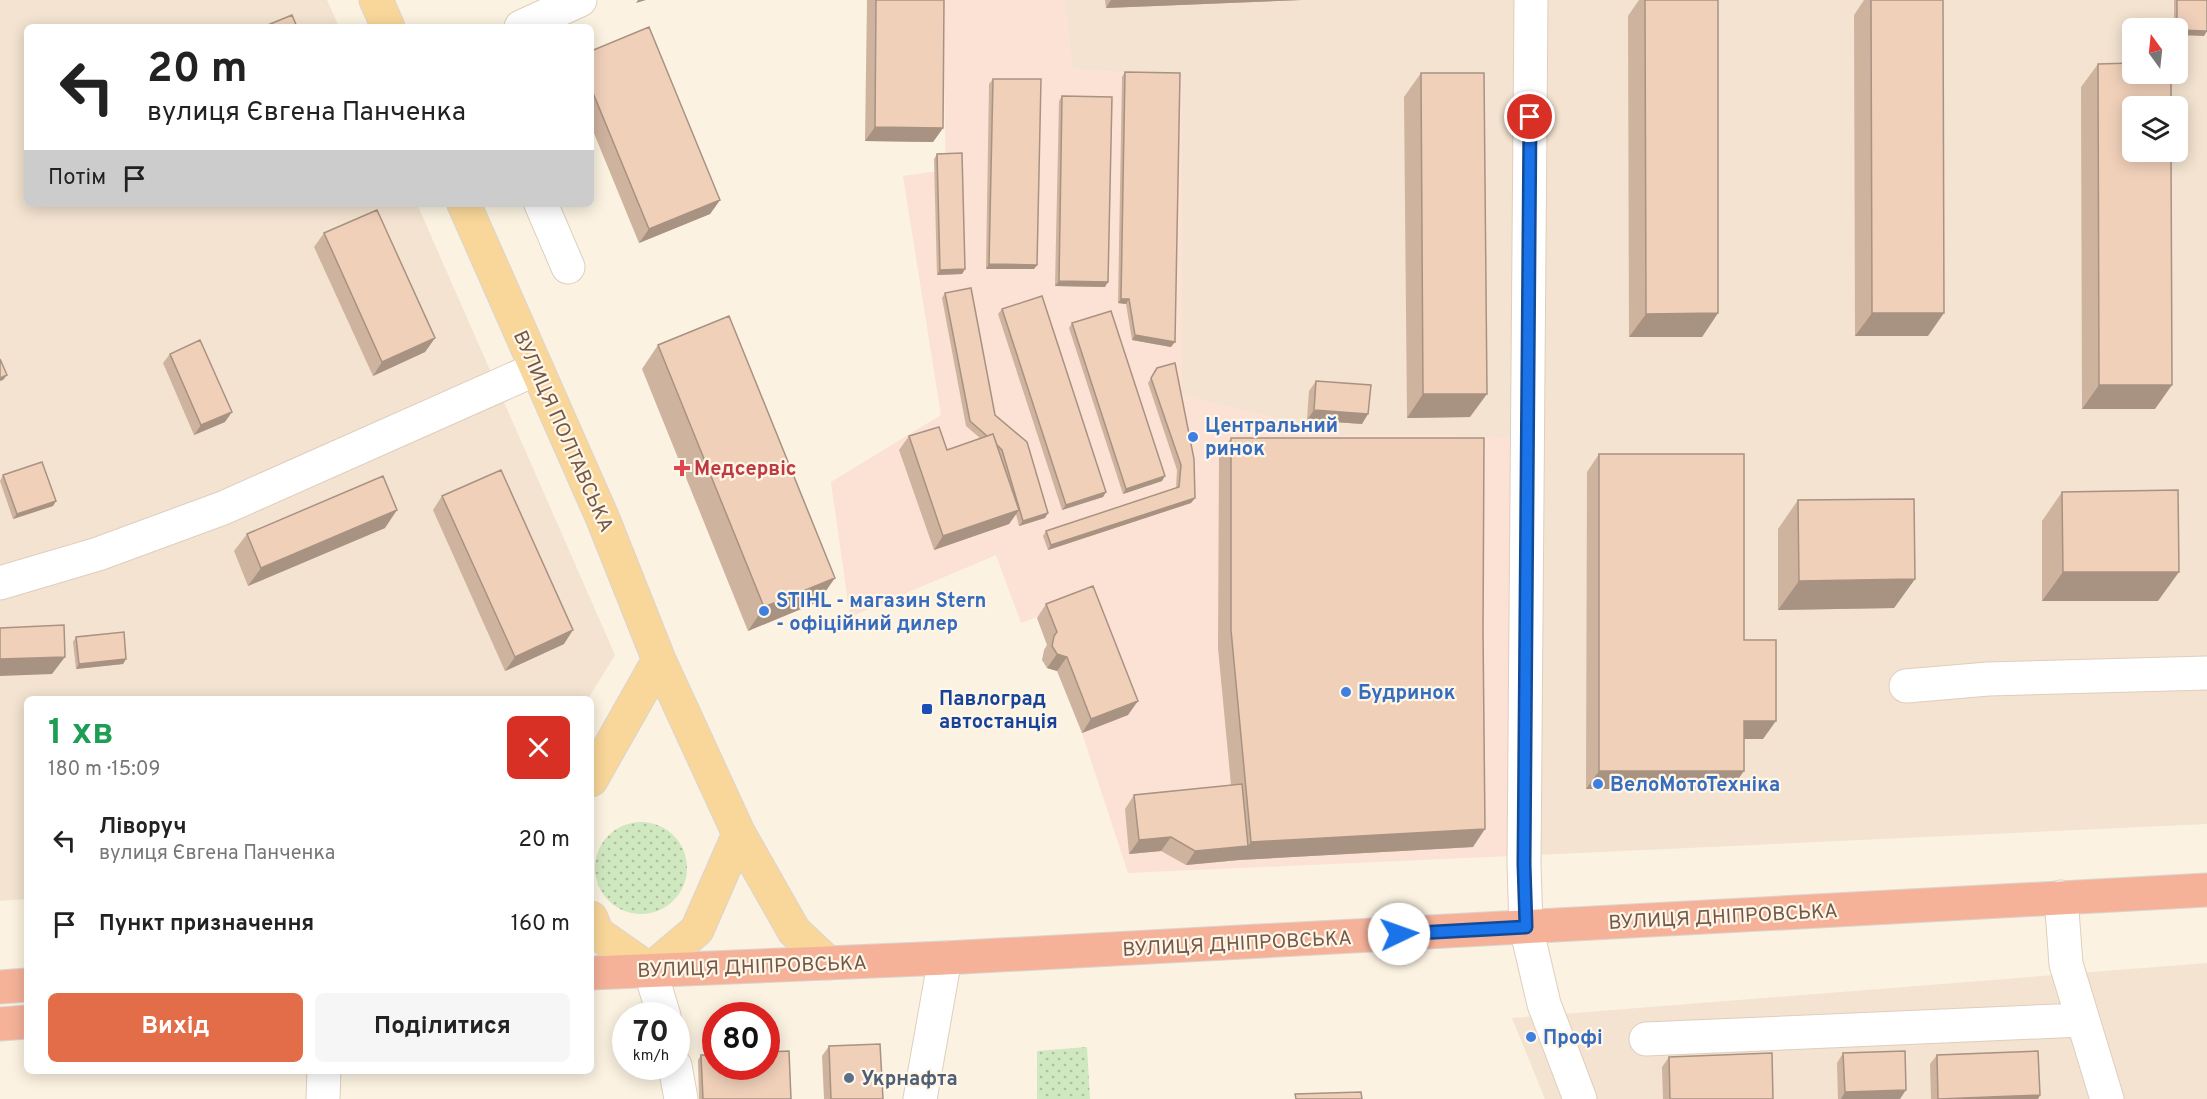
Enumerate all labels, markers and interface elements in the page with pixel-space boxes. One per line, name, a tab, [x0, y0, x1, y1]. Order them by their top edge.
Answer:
north arrow	[2122, 18, 2188, 84]
map controls	[2122, 18, 2188, 162]
text: 20 m	[147, 44, 248, 97]
icon: left	[48, 48, 126, 126]
pin	[1504, 91, 1555, 142]
text: вулиця Євгена Панченка	[147, 96, 466, 130]
button: layers	[2122, 96, 2188, 162]
icon: arrive	[1513, 100, 1546, 133]
icon: arrive	[118, 162, 151, 195]
text: Потім	[48, 165, 106, 192]
street label: ВУЛИЦЯ ПОЛТАВСЬКА	[506, 327, 618, 537]
place label: Центральний ринок	[1205, 414, 1338, 463]
marker: Центральний ринок	[1186, 430, 1200, 444]
place label: Медсервіс	[694, 457, 797, 483]
marker: Медсервіс	[675, 461, 689, 475]
place label: STIHL - магазин Stern - офіційний дилер	[776, 589, 986, 638]
marker: STIHL - магазин Stern - офіційний дилер	[757, 604, 771, 618]
place label: Будринок	[1358, 681, 1456, 707]
marker: Будринок	[1339, 685, 1353, 699]
place label: Павлоград автостанція	[939, 687, 1058, 736]
marker: Павлоград автостанція	[920, 702, 934, 716]
text: 1 хв	[48, 711, 114, 757]
button: close	[507, 716, 570, 779]
text: 180 m · 15:09	[48, 757, 161, 783]
place label: ВелоМотоТехніка	[1610, 773, 1780, 799]
marker: ВелоМотоТехніка	[1591, 777, 1605, 791]
text: Ліворуч	[99, 814, 187, 841]
icon: left	[48, 824, 81, 857]
text: 20 m	[519, 827, 570, 854]
text: вулиця Євгена Панченка	[99, 841, 335, 867]
street label: ВУЛИЦЯ ДНІПРОВСЬКА	[1608, 899, 1839, 937]
position arrow	[1367, 902, 1431, 966]
icon: arrive	[48, 908, 81, 941]
text: Пункт призначення	[99, 911, 314, 938]
text: 160 m	[511, 911, 570, 938]
street label: ВУЛИЦЯ ДНІПРОВСЬКА	[1122, 926, 1353, 964]
street label: ВУЛИЦЯ ДНІПРОВСЬКА	[637, 951, 867, 985]
button: Вихід	[48, 993, 303, 1062]
button: Поділитися	[315, 993, 570, 1062]
speed limit sign: 80	[702, 1002, 780, 1080]
text: 70	[633, 1015, 669, 1052]
place label: Профі	[1543, 1026, 1603, 1052]
marker: Профі	[1524, 1030, 1538, 1044]
text: km/h	[633, 1047, 669, 1066]
place label: Укрнафта	[861, 1067, 958, 1093]
marker: Укрнафта	[842, 1071, 856, 1085]

